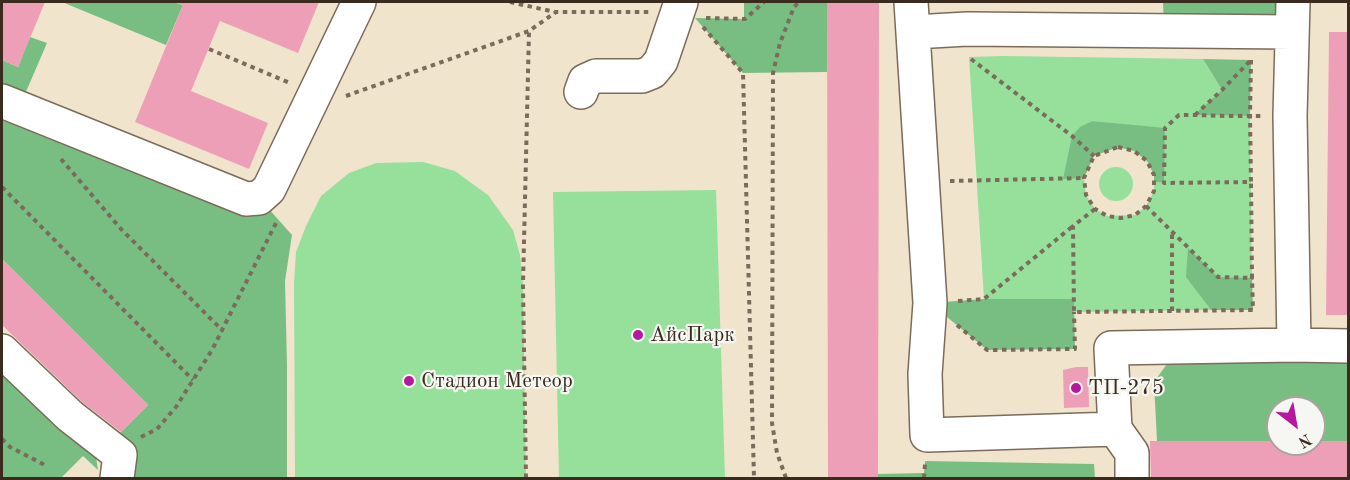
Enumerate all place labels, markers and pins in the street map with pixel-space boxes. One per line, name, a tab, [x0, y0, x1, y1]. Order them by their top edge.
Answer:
place label: АйсПарк	[650, 322, 735, 348]
marker: АйсПарк	[631, 328, 645, 342]
place label: Стадион Метеор	[421, 368, 573, 394]
marker: Стадион Метеор	[402, 374, 416, 388]
place label: ТП-275	[1088, 375, 1164, 401]
marker: ТП-275	[1069, 381, 1083, 395]

